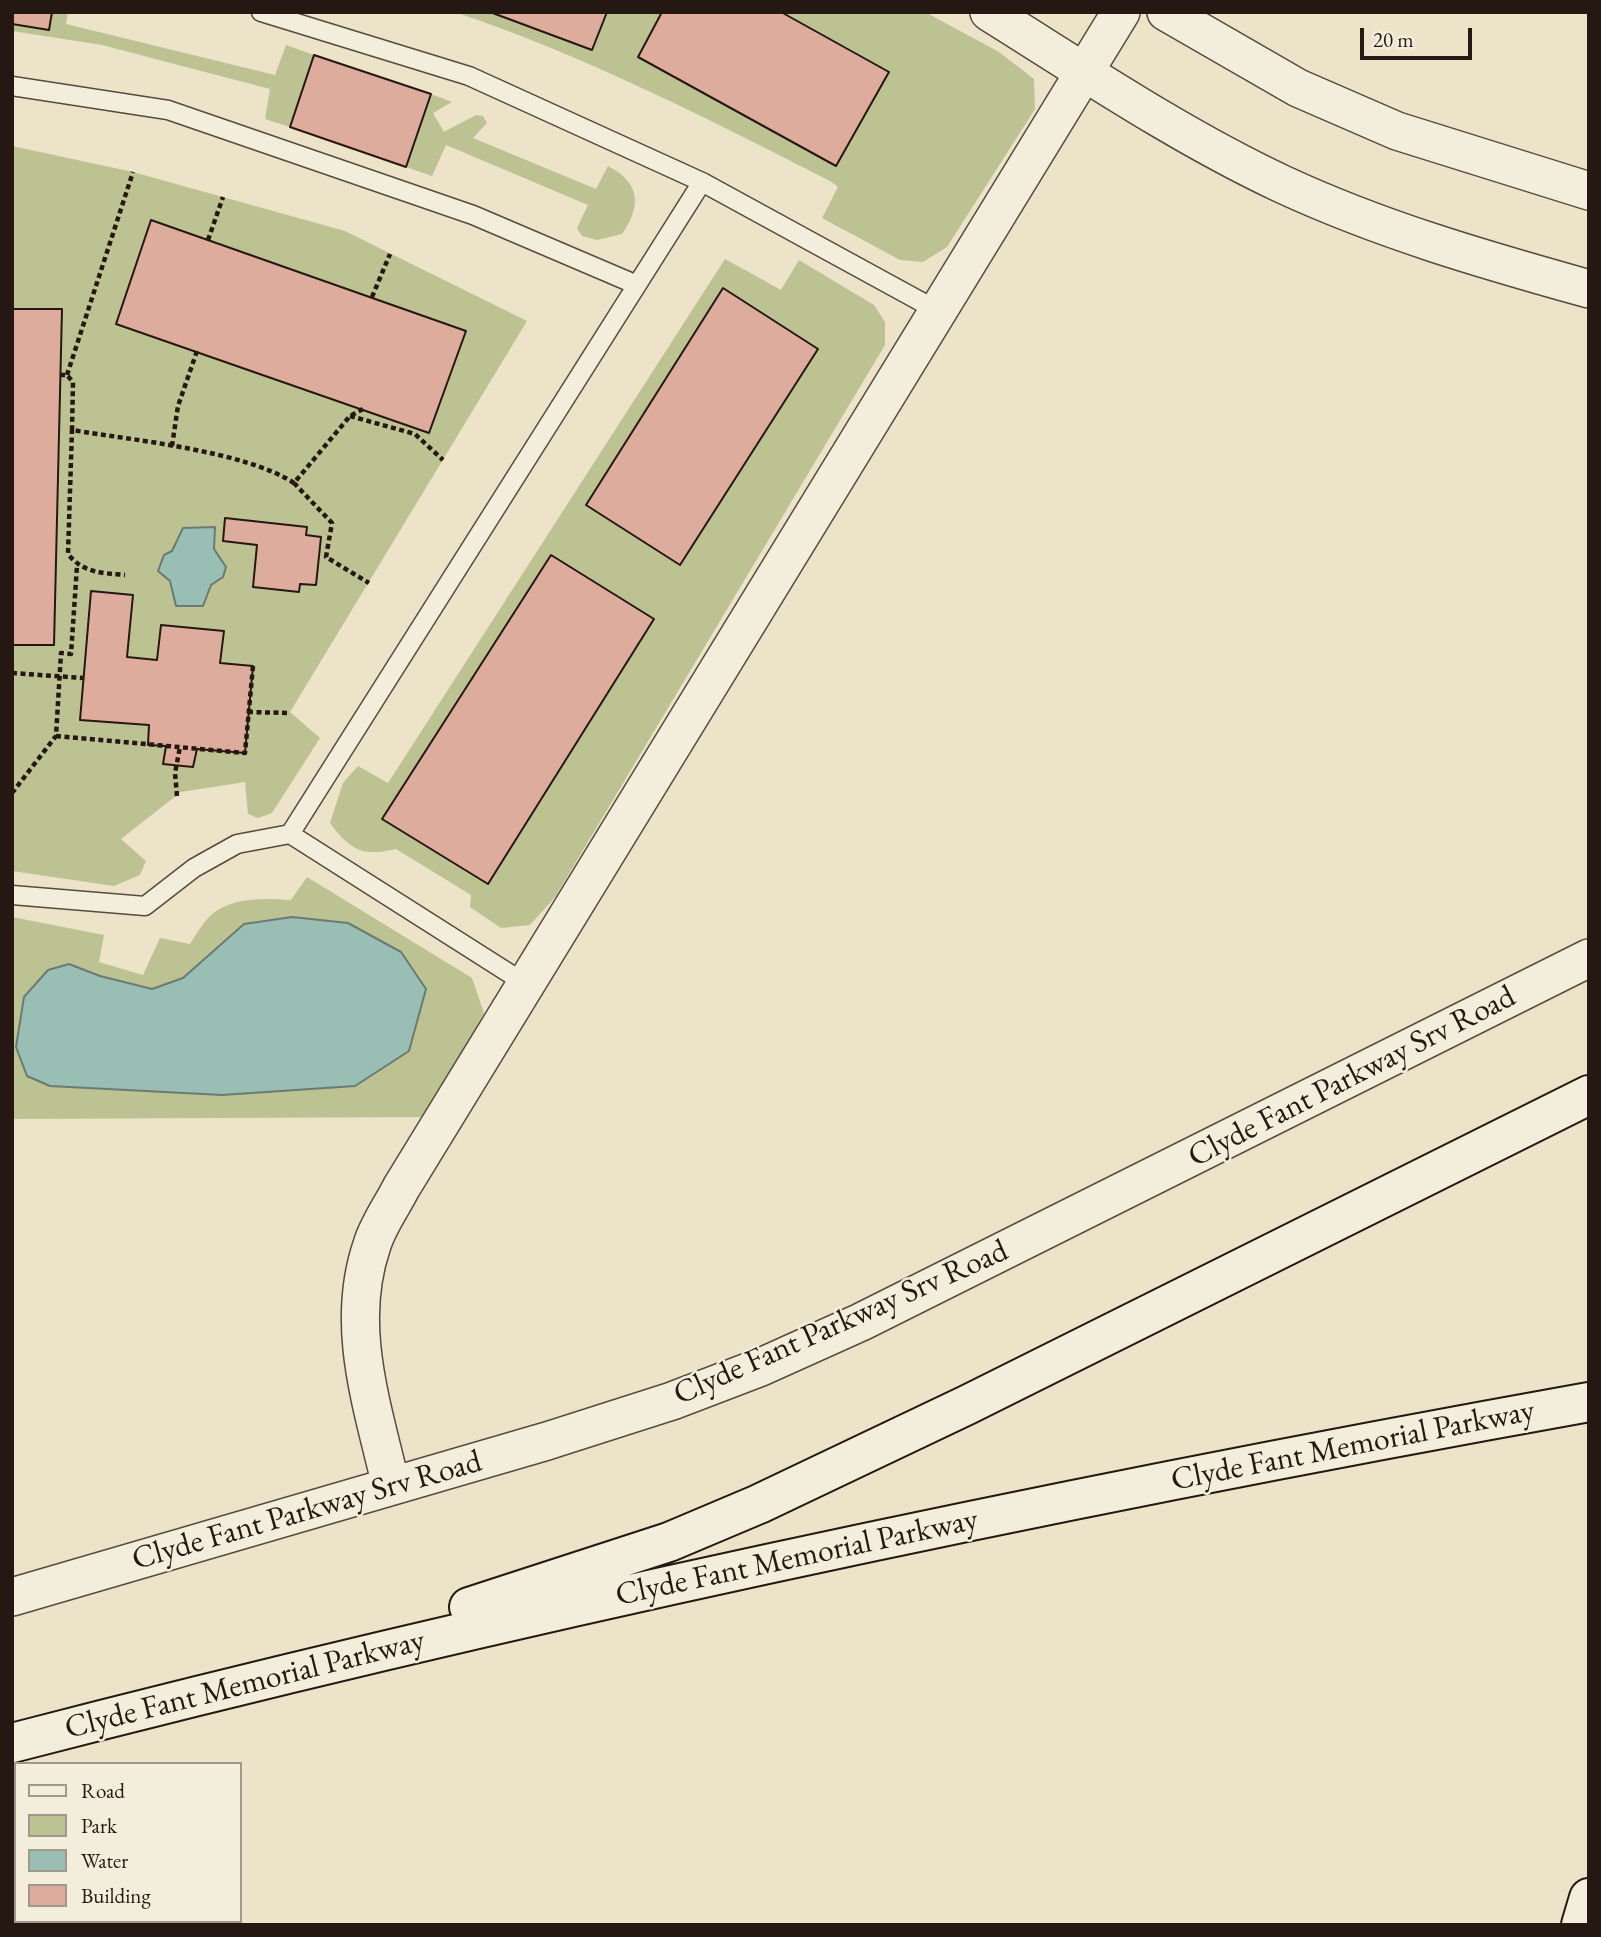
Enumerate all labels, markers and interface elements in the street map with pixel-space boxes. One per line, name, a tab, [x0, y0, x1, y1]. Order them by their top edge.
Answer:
scale bar	[1363, 14, 1475, 58]
text: 20 m	[1373, 26, 1414, 53]
street label: Clyde Fant Parkway Srv Road	[1182, 978, 1522, 1176]
street label: Clyde Fant Parkway Srv Road	[668, 1232, 1014, 1414]
street label: Clyde Fant Memorial Parkway	[1168, 1392, 1538, 1500]
street label: Clyde Fant Parkway Srv Road	[128, 1443, 486, 1579]
street label: Clyde Fant Memorial Parkway	[612, 1501, 982, 1615]
street label: Clyde Fant Memorial Parkway	[61, 1622, 429, 1748]
legend	[14, 1762, 242, 1923]
text: Road	[81, 1777, 125, 1804]
text: Park	[81, 1812, 117, 1839]
text: Water	[81, 1847, 128, 1874]
text: Building	[81, 1882, 151, 1909]

